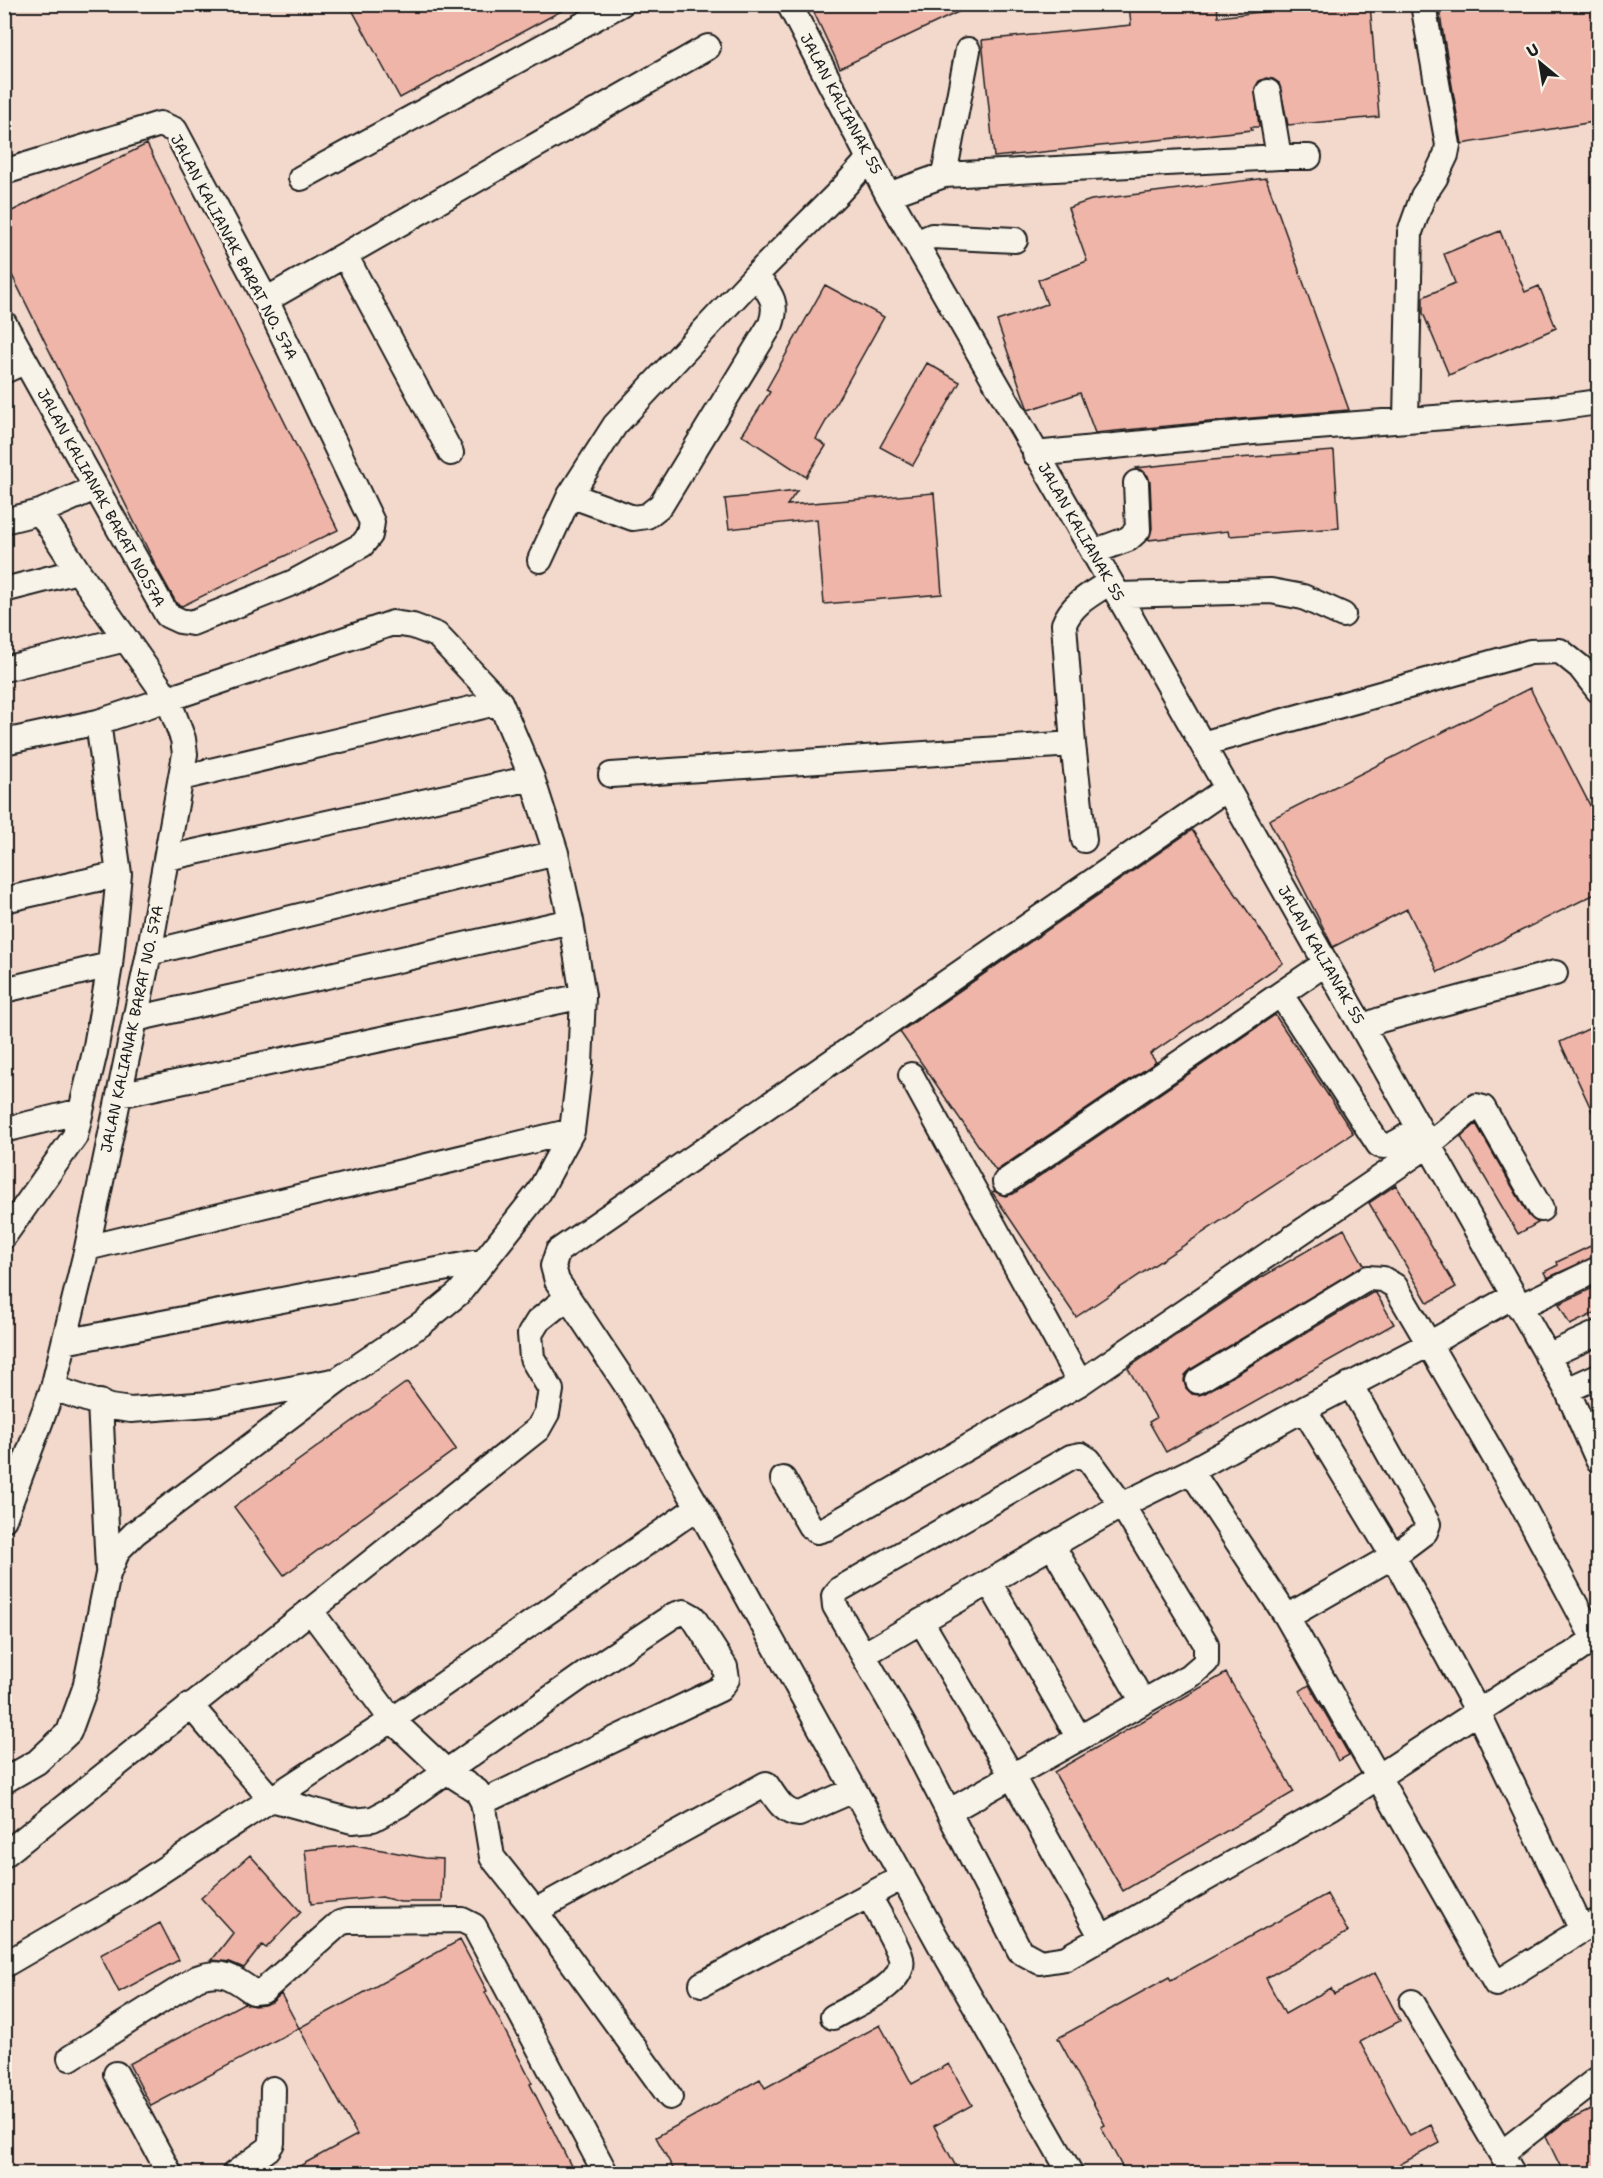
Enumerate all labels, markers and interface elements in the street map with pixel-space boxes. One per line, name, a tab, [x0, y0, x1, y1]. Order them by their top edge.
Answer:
street label: JALAN KALIANAK 55	[795, 30, 887, 178]
north arrow	[1510, 33, 1570, 93]
text: U	[1523, 39, 1543, 62]
street label: JALAN KALIANAK BARAT NO. 57A	[166, 131, 302, 363]
street label: JALAN KALIANAK BARAT NO.57A	[32, 385, 170, 611]
street label: JALAN KALIANAK 55	[1033, 459, 1129, 605]
street label: JALAN KALIANAK 55	[1273, 882, 1369, 1028]
street label: JALAN KALIANAK BARAT NO. 57A	[96, 903, 168, 1154]

